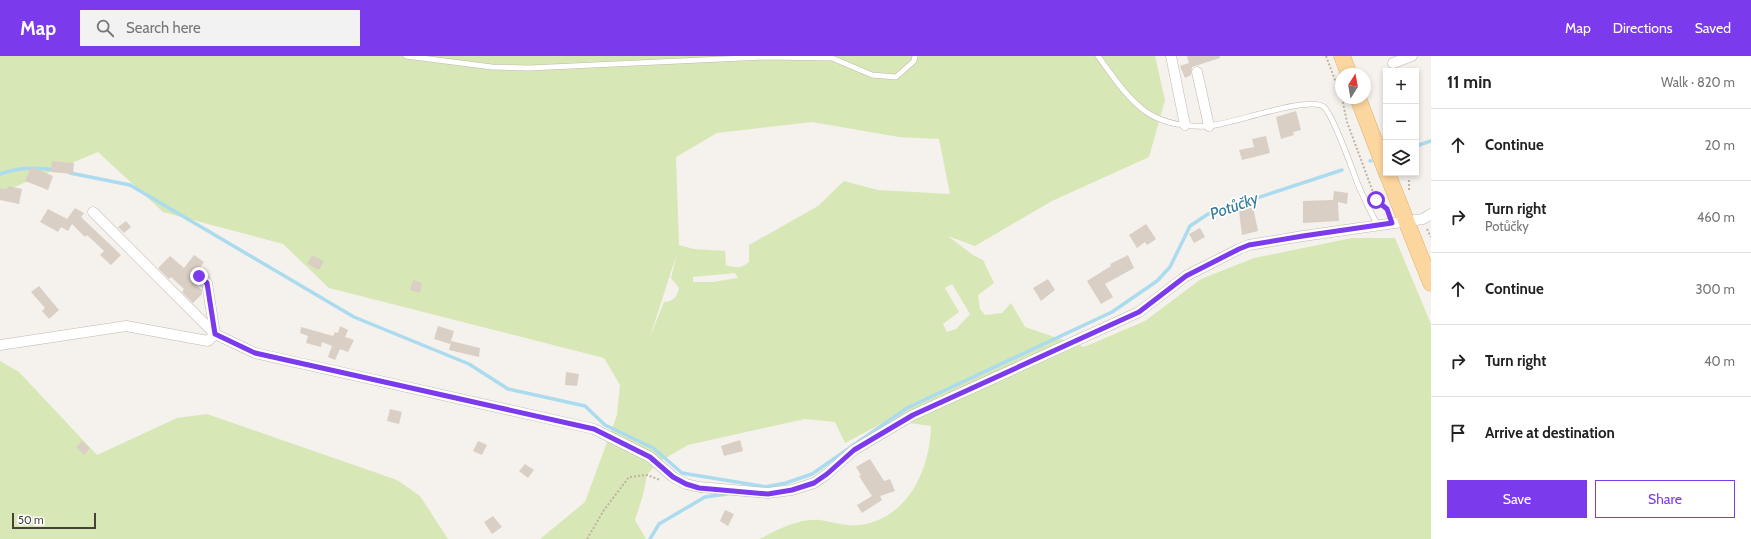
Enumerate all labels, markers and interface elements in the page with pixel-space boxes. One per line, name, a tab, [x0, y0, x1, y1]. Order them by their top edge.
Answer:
search box	[80, 10, 360, 46]
text: Map	[20, 17, 56, 40]
icon: search	[94, 17, 116, 39]
text: Search here	[126, 19, 201, 37]
text: Map	[1565, 19, 1591, 37]
text: Directions	[1613, 19, 1673, 37]
text: Saved	[1695, 19, 1731, 37]
north arrow	[1335, 68, 1371, 104]
map controls	[1383, 68, 1419, 176]
button: +	[1383, 68, 1419, 104]
text: 11 min	[1447, 72, 1492, 92]
text: Walk · 820 m	[1661, 74, 1735, 90]
button: −	[1383, 104, 1419, 140]
icon: ahead	[1447, 134, 1469, 156]
text: Continue	[1485, 136, 1544, 154]
text: 20 m	[1705, 137, 1735, 153]
button: layers	[1383, 140, 1419, 176]
water label: Potůčky	[1207, 188, 1261, 224]
route start	[1367, 191, 1385, 209]
text: Turn right	[1485, 200, 1546, 218]
icon: right	[1447, 206, 1469, 228]
text: 460 m	[1697, 209, 1735, 225]
text: Potůčky	[1485, 218, 1529, 234]
route end	[190, 267, 208, 285]
icon: ahead	[1447, 278, 1469, 300]
text: Continue	[1485, 280, 1544, 298]
text: 300 m	[1695, 281, 1735, 297]
icon: right	[1447, 350, 1469, 372]
text: Turn right	[1485, 352, 1546, 370]
text: 40 m	[1704, 353, 1735, 369]
icon: arrive	[1447, 422, 1469, 444]
text: Arrive at destination	[1485, 424, 1615, 442]
button: Save	[1447, 480, 1587, 518]
button: Share	[1595, 480, 1735, 518]
scale bar	[12, 511, 96, 530]
text: 50 m	[18, 513, 44, 527]

